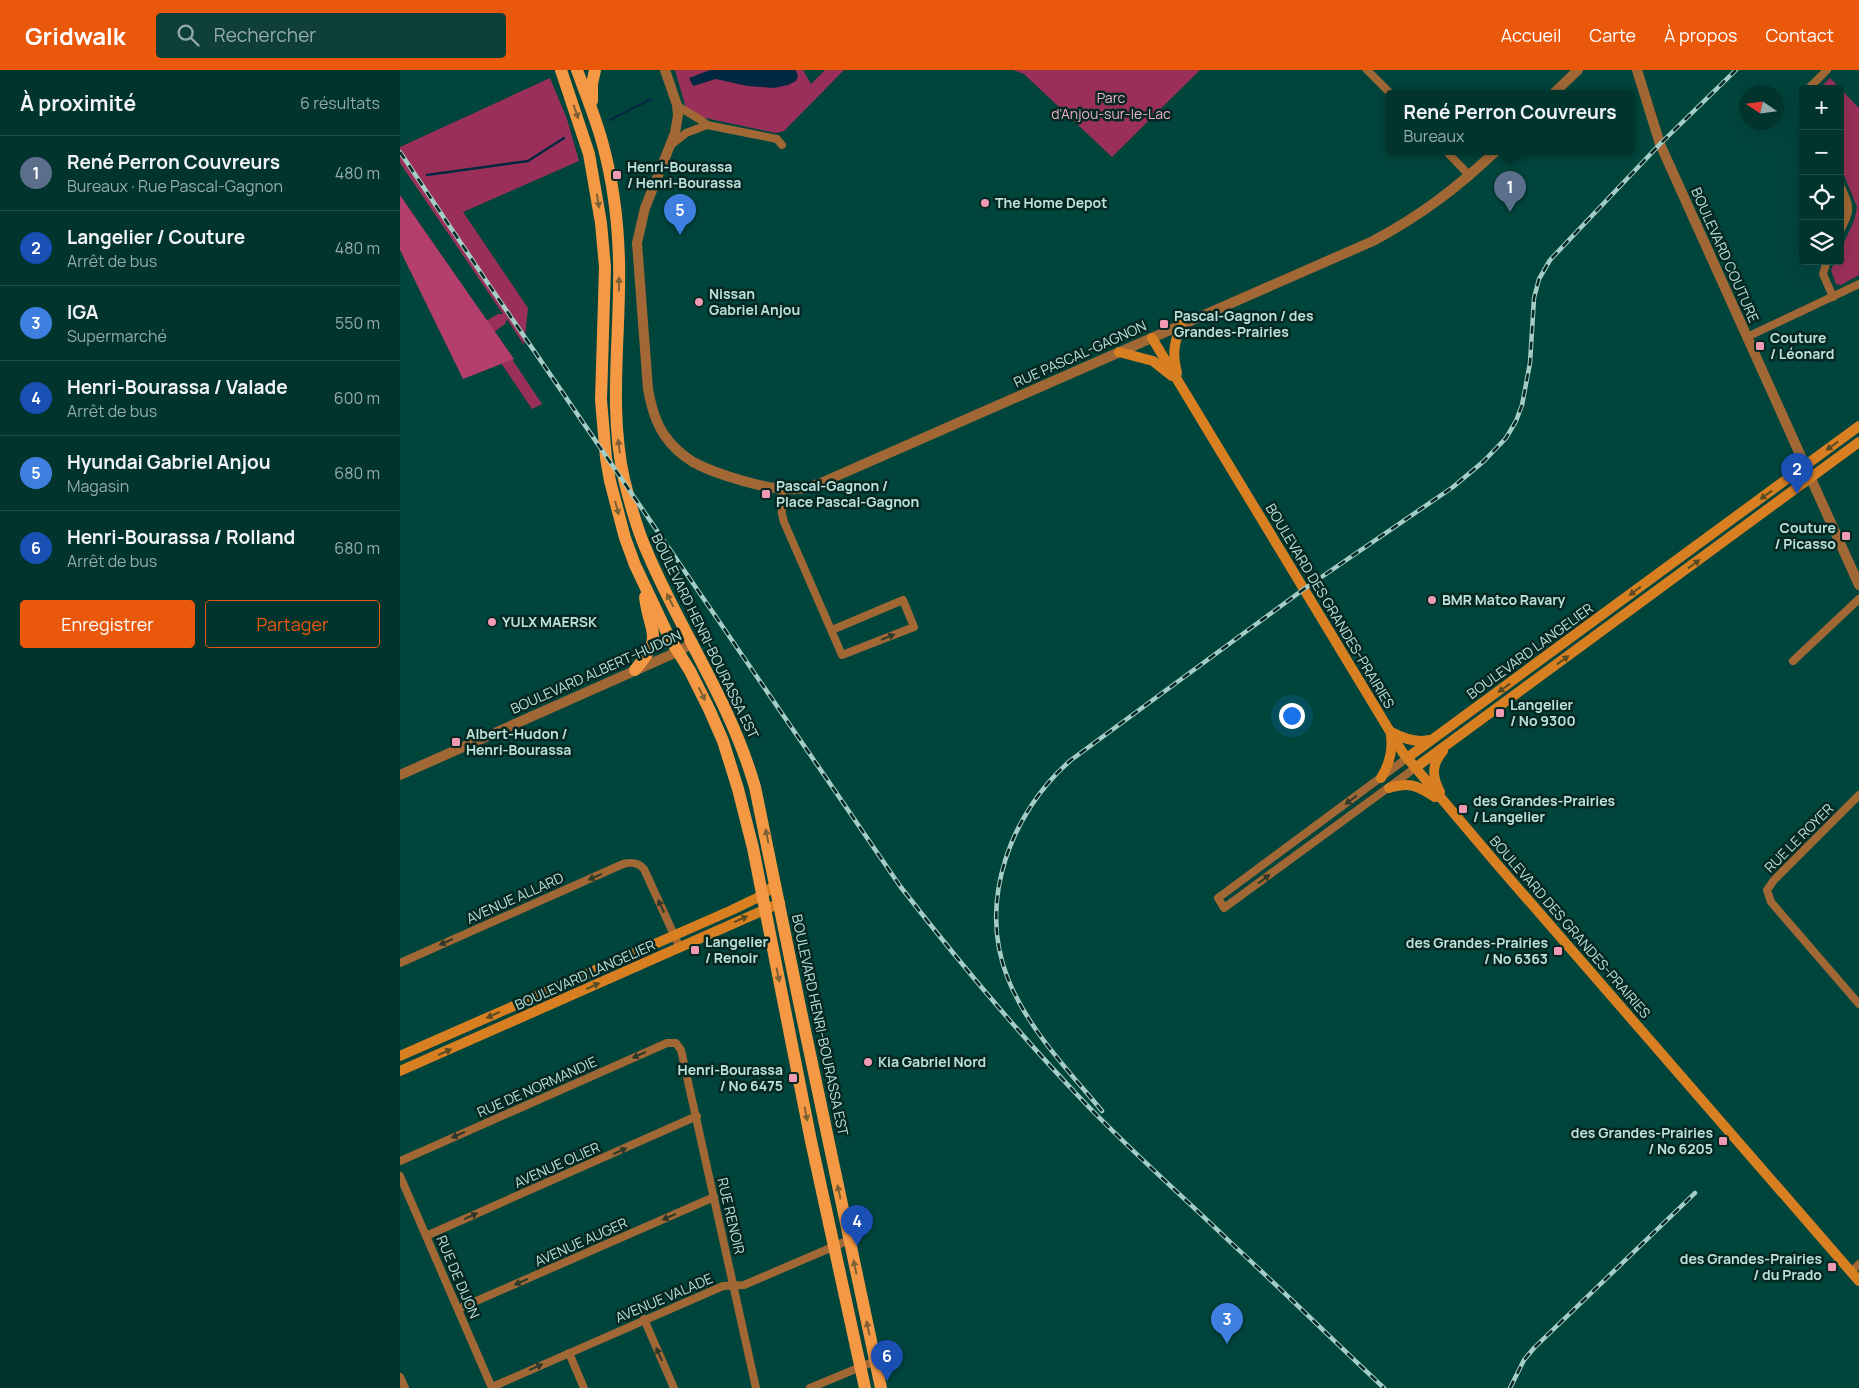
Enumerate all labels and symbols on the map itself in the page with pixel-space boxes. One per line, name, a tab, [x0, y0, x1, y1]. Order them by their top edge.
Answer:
north arrow	[1739, 85, 1784, 130]
park label: Parc d'Anjou-sur-le-Lac	[1051, 88, 1171, 123]
one-way arrow	[573, 104, 580, 119]
place label: Henri-Bourassa / Henri-Bourassa	[627, 157, 741, 192]
marker: Henri-Bourassa / Henri-Bourassa	[611, 169, 623, 181]
pin: 1	[1494, 171, 1526, 212]
street label: BOULEVARD COUTURE	[1687, 184, 1764, 325]
place label: The Home Depot	[995, 193, 1107, 212]
one-way arrow	[595, 194, 603, 210]
pin: 5	[664, 194, 696, 235]
marker: The Home Depot	[979, 197, 991, 209]
one-way arrow	[615, 276, 623, 292]
place label: Nissan Gabriel Anjou	[709, 284, 800, 319]
marker: Nissan Gabriel Anjou	[693, 296, 705, 308]
place label: Pascal-Gagnon / des Grandes-Prairies	[1174, 306, 1314, 341]
street label: RUE PASCAL-GAGNON	[1010, 316, 1149, 391]
marker: Pascal-Gagnon / des Grandes-Prairies	[1158, 318, 1170, 330]
place label: Couture / Léonard	[1770, 328, 1834, 363]
marker: Couture / Léonard	[1754, 340, 1766, 352]
one-way arrow	[615, 438, 623, 454]
one-way arrow	[1825, 441, 1839, 451]
pin: 2	[1781, 453, 1813, 494]
place label: Pascal-Gagnon / Place Pascal-Gagnon	[776, 476, 919, 511]
marker: Pascal-Gagnon / Place Pascal-Gagnon	[760, 488, 772, 500]
one-way arrow	[1759, 490, 1773, 500]
street label: BOULEVARD DES GRANDES-PRAIRIES	[1262, 500, 1400, 712]
one-way arrow	[613, 501, 621, 516]
place label: Couture / Picasso	[1774, 518, 1836, 553]
street label: BOULEVARD HENRI-BOURASSA EST	[647, 530, 764, 742]
marker: Couture / Picasso	[1840, 530, 1852, 542]
one-way arrow	[1687, 559, 1701, 569]
one-way arrow	[1628, 586, 1642, 596]
place label: BMR Matco Ravary	[1442, 590, 1566, 609]
one-way arrow	[666, 593, 674, 607]
marker: BMR Matco Ravary	[1426, 594, 1438, 606]
street label: BOULEVARD LANGELIER	[1463, 598, 1597, 703]
place label: YULX MAERSK	[502, 612, 598, 631]
marker: YULX MAERSK	[486, 616, 498, 628]
street label: BOULEVARD ALBERT-HUDON	[507, 625, 684, 718]
one-way arrow	[881, 633, 895, 641]
one-way arrow	[1556, 655, 1570, 665]
one-way arrow	[1498, 682, 1511, 693]
one-way arrow	[698, 687, 706, 701]
place label: Langelier / No 9300	[1510, 695, 1576, 730]
your location	[1279, 703, 1305, 729]
marker: Langelier / No 9300	[1494, 707, 1506, 719]
place label: Albert-Hudon / Henri-Bourassa	[466, 724, 571, 759]
marker: Albert-Hudon / Henri-Bourassa	[450, 736, 462, 748]
place label: des Grandes-Prairies / Langelier	[1473, 791, 1616, 826]
one-way arrow	[1344, 795, 1358, 805]
street label: RUE LE ROYER	[1760, 799, 1837, 876]
marker: des Grandes-Prairies / Langelier	[1457, 803, 1469, 815]
one-way arrow	[762, 828, 770, 844]
street label: BOULEVARD DES GRANDES-PRAIRIES	[1486, 831, 1655, 1022]
street label: AVENUE ALLARD	[463, 868, 567, 928]
one-way arrow	[588, 873, 602, 881]
one-way arrow	[1257, 874, 1270, 885]
one-way arrow	[657, 899, 665, 913]
street label: BOULEVARD HENRI-BOURASSA EST	[788, 912, 853, 1138]
one-way arrow	[734, 915, 748, 923]
place label: Langelier / Renoir	[705, 932, 769, 967]
place label: des Grandes-Prairies / No 6363	[1406, 933, 1548, 968]
street label: BOULEVARD LANGELIER	[512, 935, 658, 1014]
one-way arrow	[439, 939, 453, 947]
marker: Langelier / Renoir	[689, 944, 701, 956]
marker: des Grandes-Prairies / No 6363	[1552, 945, 1564, 957]
one-way arrow	[774, 968, 782, 983]
one-way arrow	[586, 982, 600, 990]
one-way arrow	[486, 1012, 500, 1020]
one-way arrow	[438, 1047, 452, 1055]
street label: RUE DE NORMANDIE	[474, 1052, 600, 1121]
one-way arrow	[632, 1052, 646, 1060]
place label: Kia Gabriel Nord	[878, 1052, 986, 1071]
marker: Kia Gabriel Nord	[862, 1056, 874, 1068]
place label: Henri-Bourassa / No 6475	[678, 1060, 783, 1095]
marker: Henri-Bourassa / No 6475	[787, 1072, 799, 1084]
one-way arrow	[803, 1107, 811, 1123]
place label: des Grandes-Prairies / No 6205	[1571, 1123, 1713, 1158]
one-way arrow	[451, 1132, 465, 1140]
marker: des Grandes-Prairies / No 6205	[1717, 1135, 1729, 1147]
street label: AVENUE OLIER	[511, 1137, 603, 1192]
one-way arrow	[613, 1146, 627, 1154]
street label: RUE RENOIR	[713, 1176, 750, 1256]
one-way arrow	[835, 1184, 843, 1200]
pin: 4	[841, 1205, 873, 1246]
one-way arrow	[464, 1212, 478, 1220]
street label: AVENUE AUGER	[531, 1213, 630, 1270]
one-way arrow	[662, 1213, 676, 1221]
street label: RUE DE DIJON	[432, 1232, 484, 1321]
place label: des Grandes-Prairies / du Prado	[1680, 1249, 1822, 1284]
one-way arrow	[851, 1260, 859, 1275]
marker: des Grandes-Prairies / du Prado	[1826, 1261, 1838, 1273]
street label: AVENUE VALADE	[612, 1268, 716, 1327]
one-way arrow	[514, 1278, 528, 1286]
pin: 3	[1211, 1303, 1243, 1344]
one-way arrow	[864, 1320, 872, 1335]
pin: 6	[871, 1340, 903, 1381]
one-way arrow	[655, 1347, 663, 1361]
one-way arrow	[529, 1363, 543, 1371]

